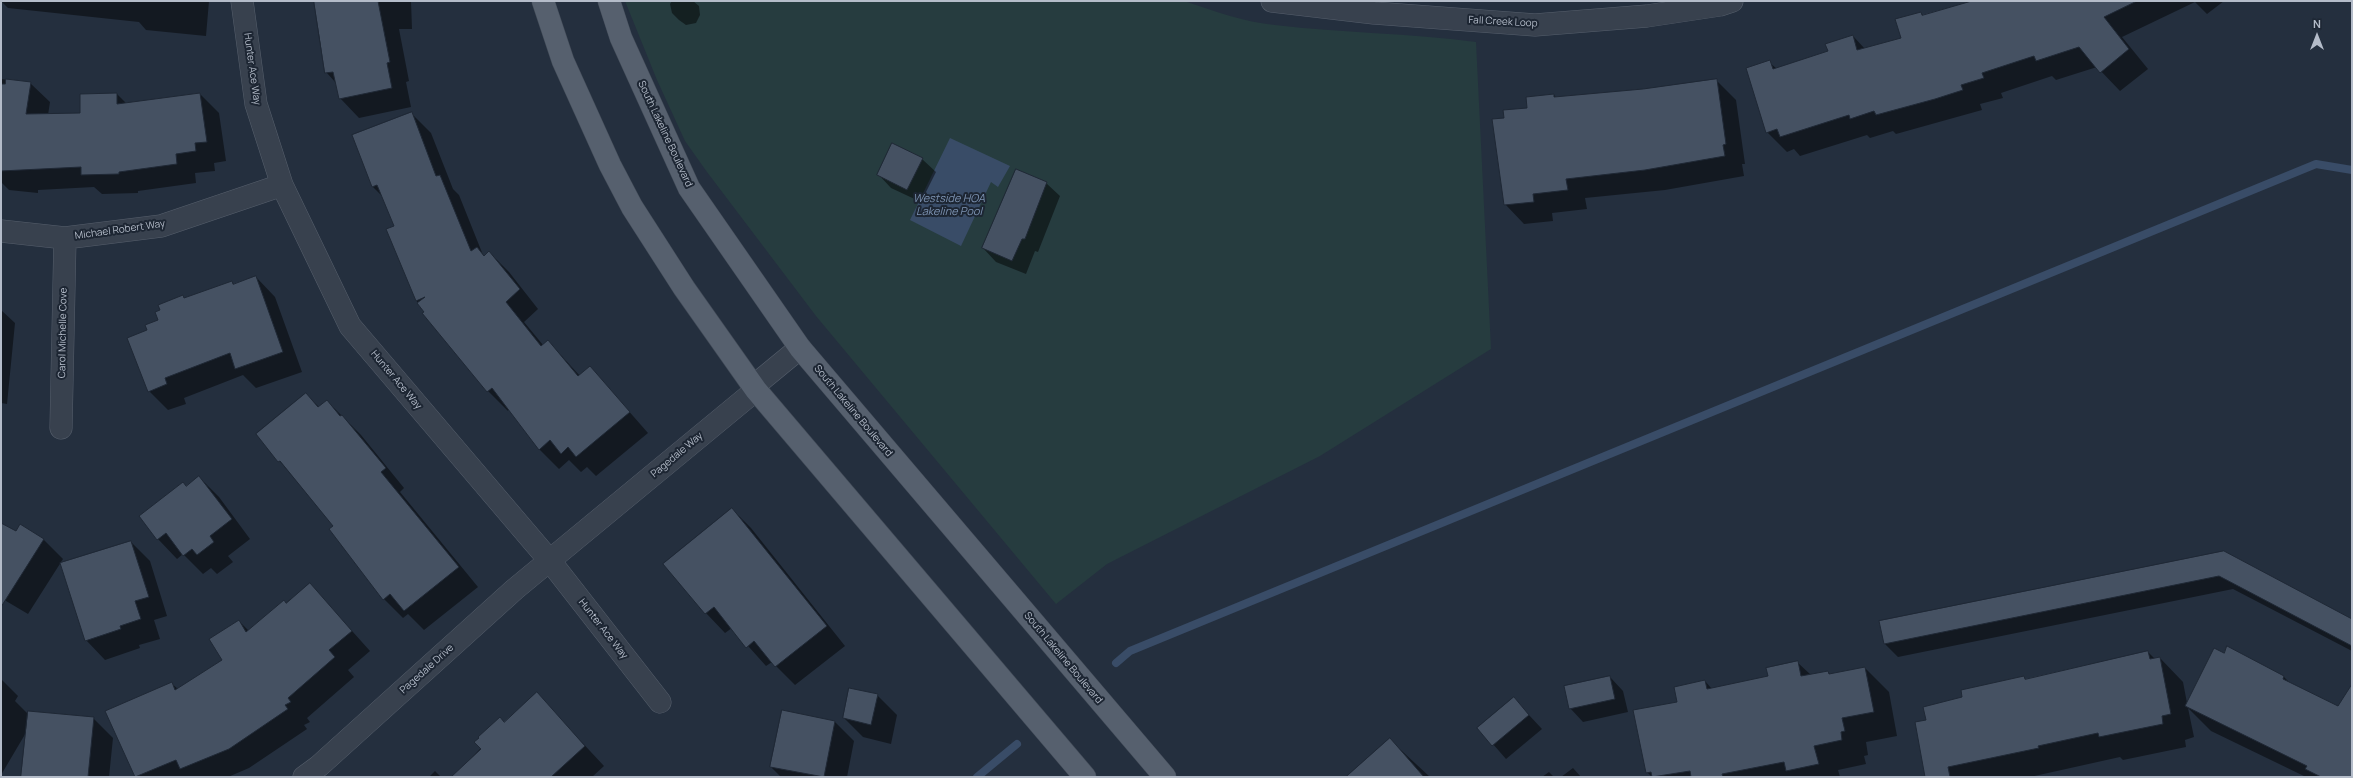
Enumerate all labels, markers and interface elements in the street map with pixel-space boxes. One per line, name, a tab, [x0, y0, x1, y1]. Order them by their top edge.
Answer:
street label: Fall Creek Loop	[1468, 14, 1538, 30]
north arrow	[2297, 16, 2337, 56]
text: N	[2313, 16, 2321, 31]
street label: Hunter Ace Way	[241, 32, 263, 106]
street label: South Lakeline Boulevard	[635, 79, 695, 189]
water label: Westside HOA Lakeline Pool	[913, 192, 985, 218]
street label: Michael Robert Way	[74, 218, 166, 242]
street label: Carol Michelle Cove	[56, 288, 70, 378]
street label: Hunter Ace Way	[368, 348, 424, 412]
street label: South Lakeline Boulevard	[811, 363, 895, 459]
street label: Pagedale Way	[649, 430, 705, 480]
street label: Hunter Ace Way	[576, 597, 630, 661]
street label: South Lakeline Boulevard	[1021, 610, 1105, 706]
street label: Pagedale Drive	[398, 642, 456, 696]

